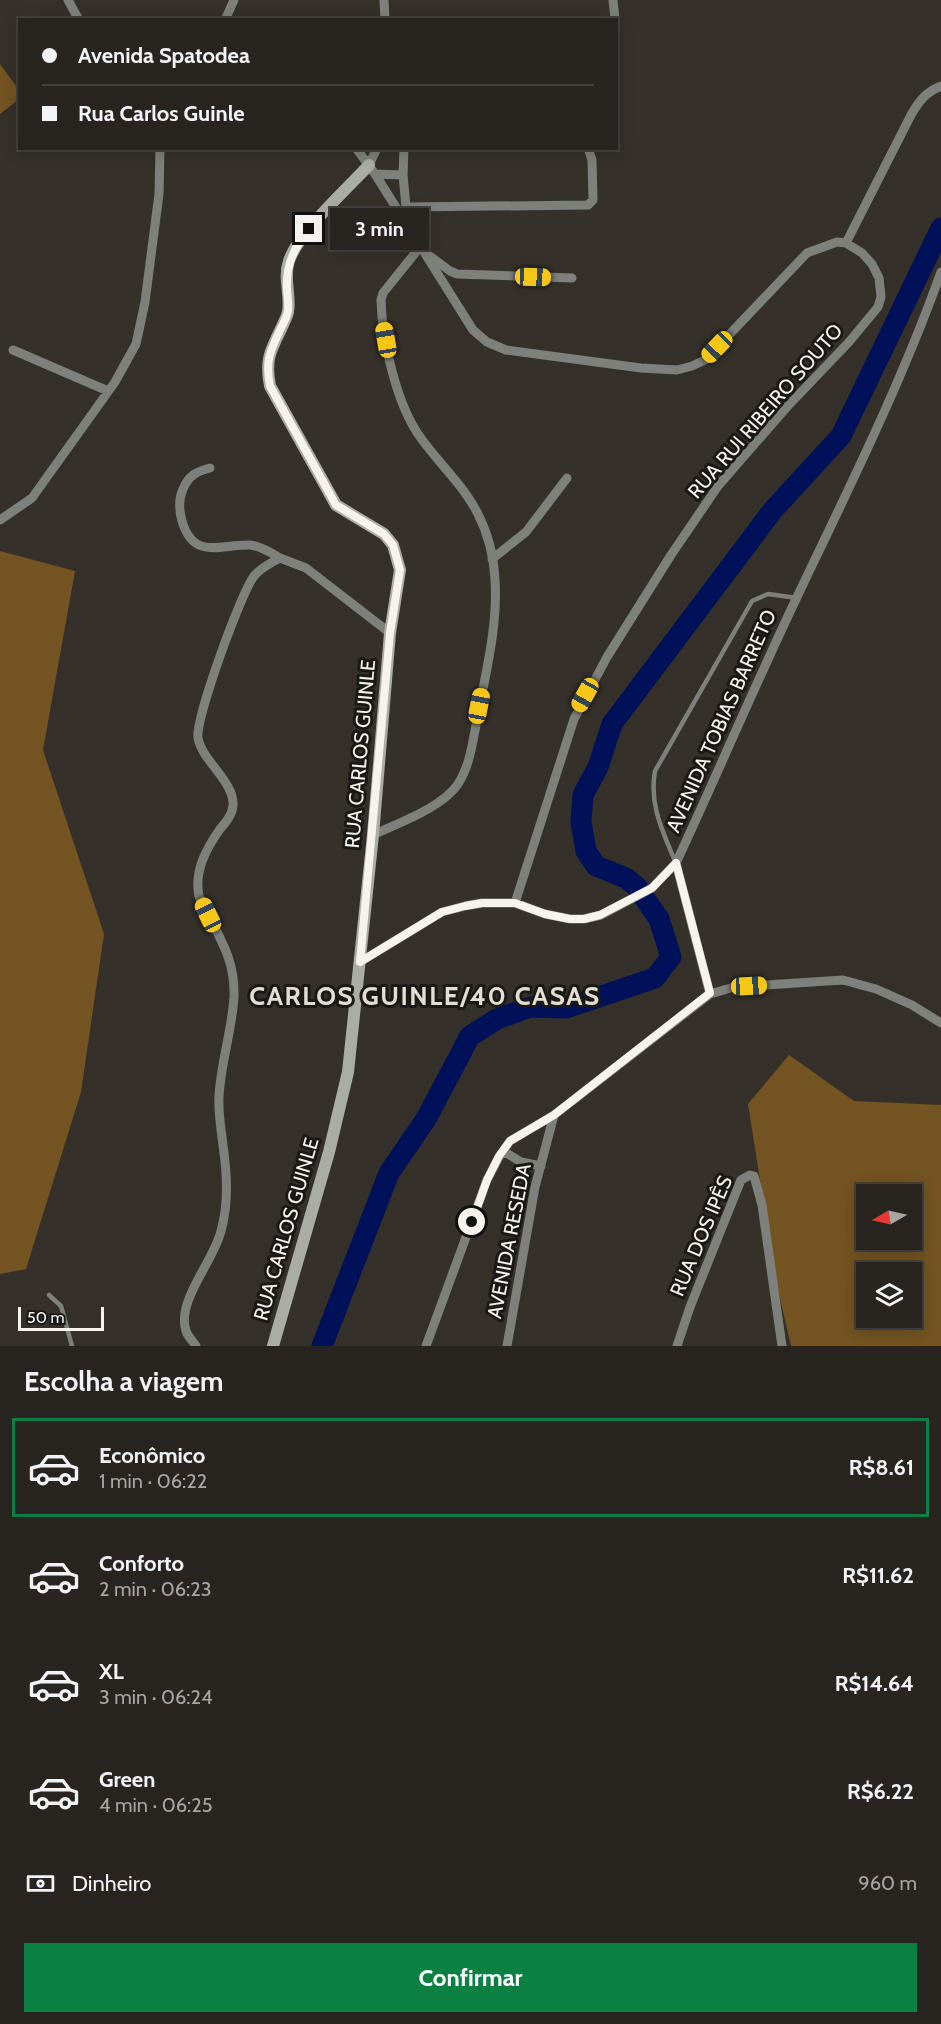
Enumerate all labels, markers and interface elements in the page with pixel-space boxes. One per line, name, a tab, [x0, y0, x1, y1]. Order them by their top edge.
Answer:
text: Avenida Spatodea	[78, 42, 250, 69]
text: Rua Carlos Guinle	[78, 100, 245, 127]
callout: 3 min	[330, 208, 429, 250]
route end	[295, 215, 322, 242]
text: 3 min	[355, 217, 404, 241]
car	[515, 267, 551, 287]
street label: RUA RUI RIBEIRO SOUTO	[683, 319, 847, 503]
car	[374, 321, 398, 359]
car	[698, 328, 736, 366]
street label: AVENIDA TOBIAS BARRETO	[661, 606, 781, 836]
street label: RUA CARLOS GUINLE	[340, 659, 380, 849]
car	[568, 675, 602, 715]
car	[467, 687, 491, 725]
car	[192, 895, 224, 935]
car	[731, 976, 767, 996]
district label: CARLOS GUINLE/40 CASAS	[249, 980, 601, 1012]
street label: RUA CARLOS GUINLE	[248, 1135, 324, 1323]
street label: AVENIDA RESEDA	[482, 1161, 536, 1321]
street label: RUA DOS IPÊS	[665, 1172, 737, 1300]
north arrow	[856, 1184, 922, 1250]
map controls	[856, 1184, 922, 1328]
route start	[458, 1208, 485, 1235]
button: layers	[856, 1262, 922, 1328]
scale bar	[18, 1304, 104, 1332]
text: 50 m	[27, 1308, 64, 1327]
text: Escolha a viagem	[24, 1365, 223, 1398]
icon: car	[27, 1441, 81, 1495]
text: Econômico	[99, 1442, 205, 1469]
text: R$8.61	[849, 1454, 914, 1481]
text: 1 min · 06:22	[99, 1469, 207, 1493]
icon: car	[27, 1549, 81, 1603]
text: Conforto	[99, 1550, 184, 1577]
text: R$11.62	[842, 1562, 914, 1589]
text: 2 min · 06:23	[99, 1577, 211, 1601]
icon: car	[27, 1657, 81, 1711]
text: XL	[99, 1658, 124, 1685]
text: R$14.64	[835, 1670, 914, 1697]
text: 3 min · 06:24	[99, 1685, 213, 1709]
icon: car	[27, 1765, 81, 1819]
text: Green	[99, 1766, 155, 1793]
text: R$6.22	[847, 1778, 914, 1805]
text: 4 min · 06:25	[99, 1793, 213, 1817]
icon: cash	[24, 1867, 57, 1900]
text: Dinheiro	[72, 1870, 151, 1897]
text: 960 m	[858, 1871, 917, 1895]
button: Confirmar	[24, 1943, 917, 2012]

